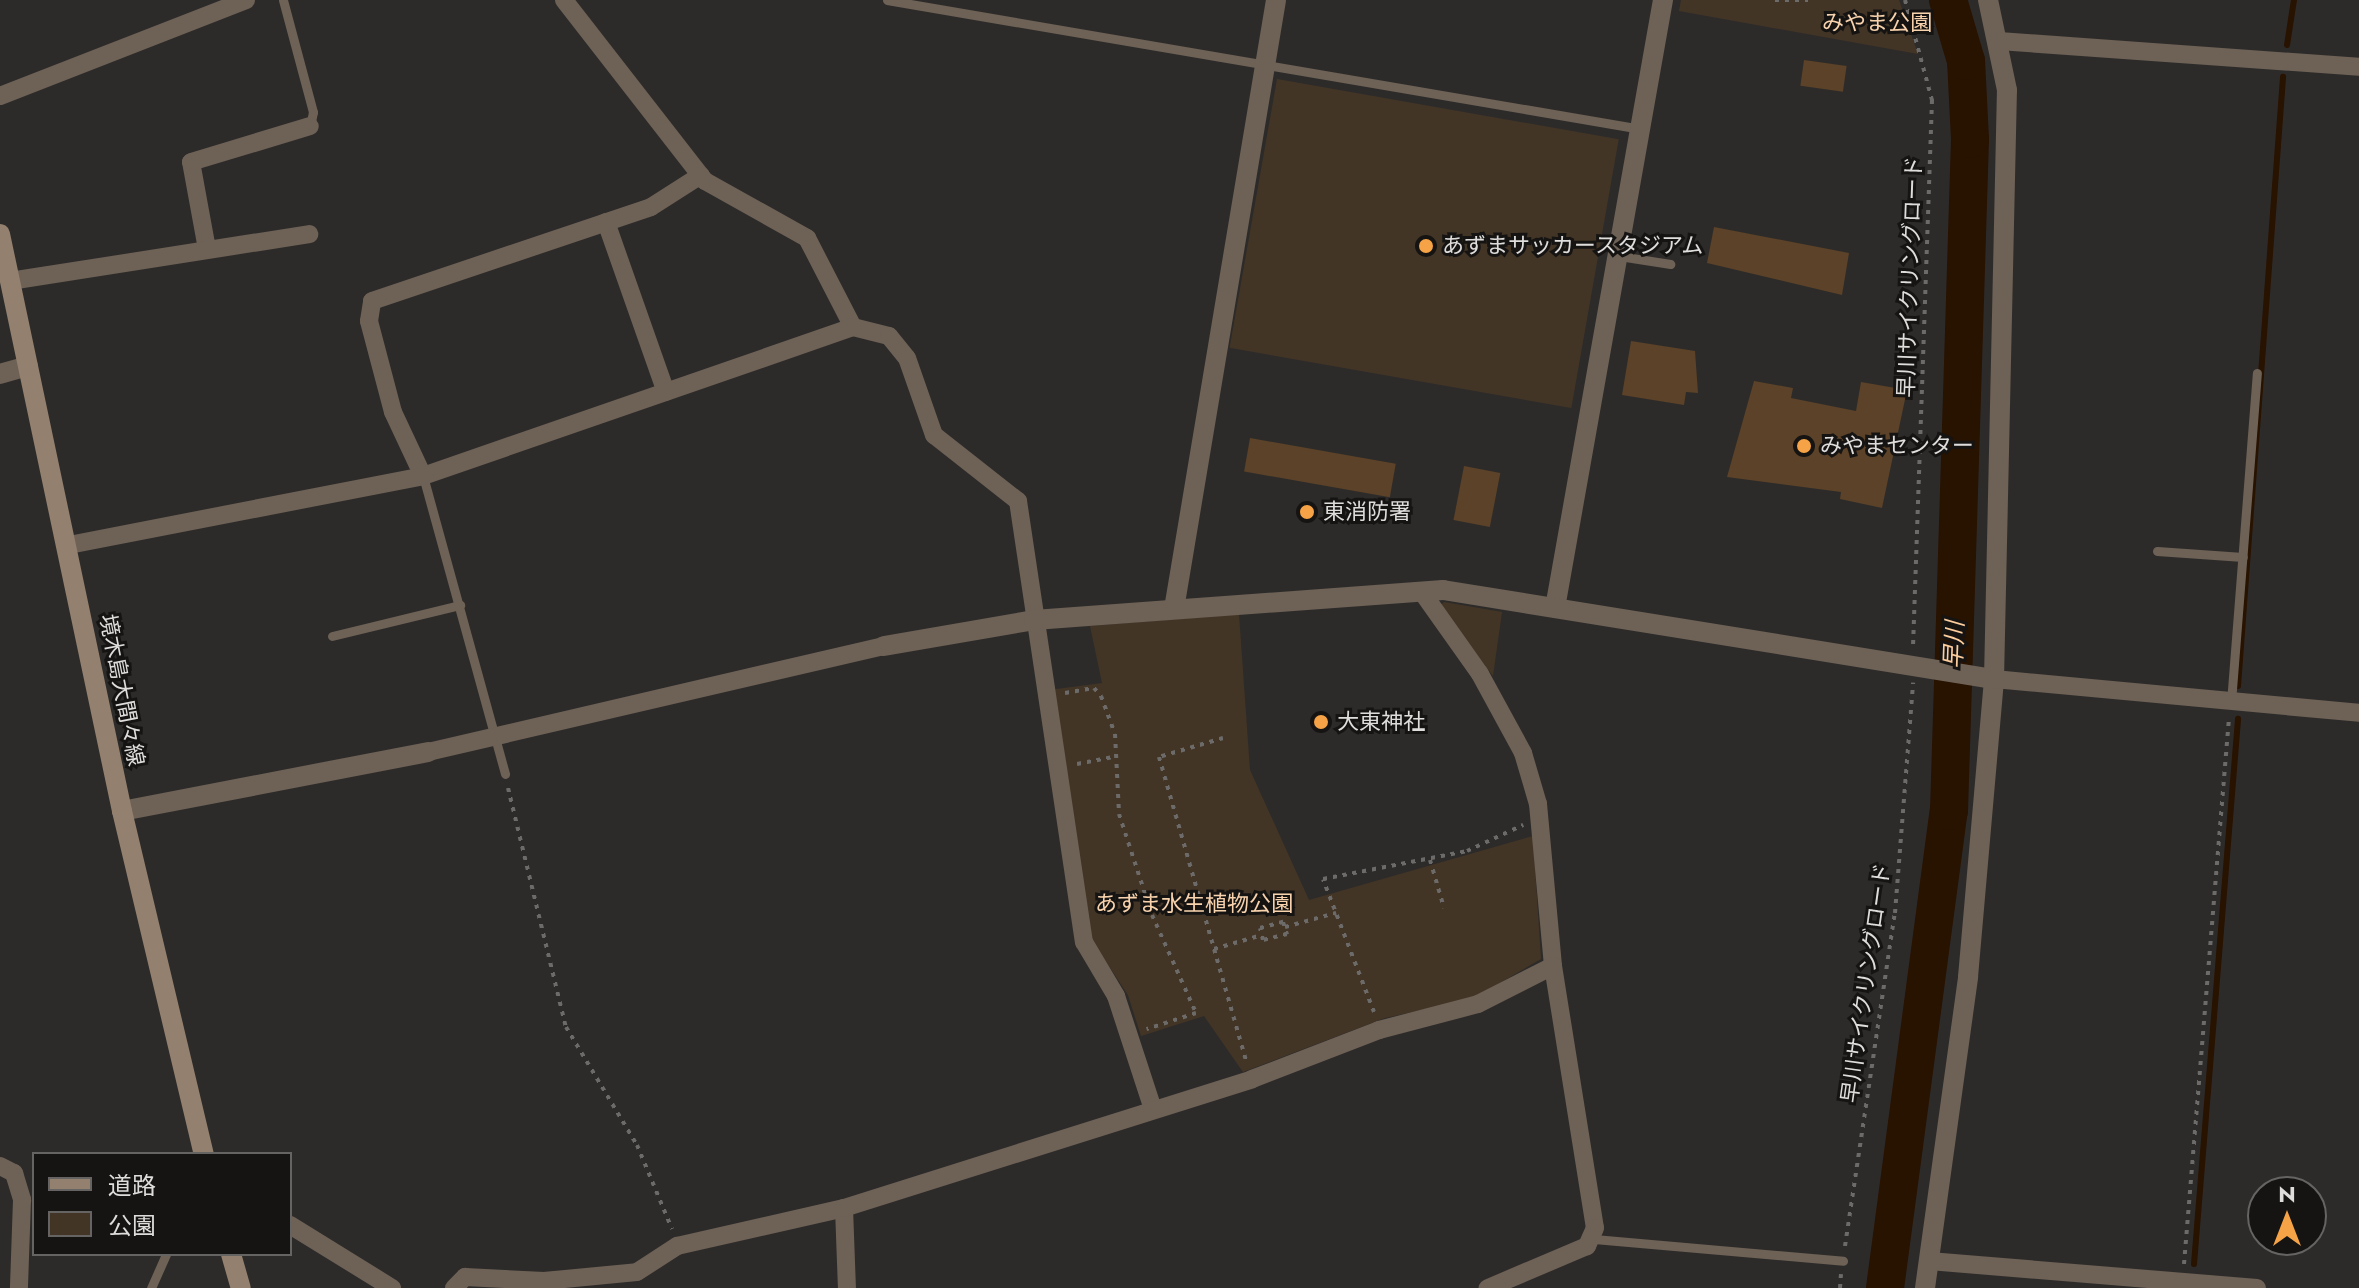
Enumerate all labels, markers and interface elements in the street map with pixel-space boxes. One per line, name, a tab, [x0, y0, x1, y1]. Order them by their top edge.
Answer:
park label: みやま公園	[1822, 10, 1932, 36]
street label: 早川サイクリングロード	[1893, 156, 1927, 398]
place label: あずまサッカースタジアム	[1442, 233, 1706, 259]
marker: あずまサッカースタジアム	[1417, 237, 1435, 255]
place label: みやまセンター	[1820, 433, 1974, 459]
marker: みやまセンター	[1795, 437, 1813, 455]
place label: 東消防署	[1323, 499, 1411, 525]
marker: 東消防署	[1298, 503, 1316, 521]
street label: 境木島大間々線	[94, 612, 150, 768]
water label: 早川	[1939, 621, 1969, 669]
place label: 大東神社	[1337, 709, 1425, 735]
marker: 大東神社	[1312, 713, 1330, 731]
street label: 早川サイクリングロード	[1836, 861, 1896, 1105]
park label: あずま水生植物公園	[1095, 891, 1293, 917]
legend	[32, 1152, 292, 1256]
text: 道路	[108, 1168, 156, 1203]
north arrow	[2247, 1176, 2327, 1256]
text: N	[2278, 1178, 2296, 1210]
text: 公園	[108, 1208, 156, 1243]

